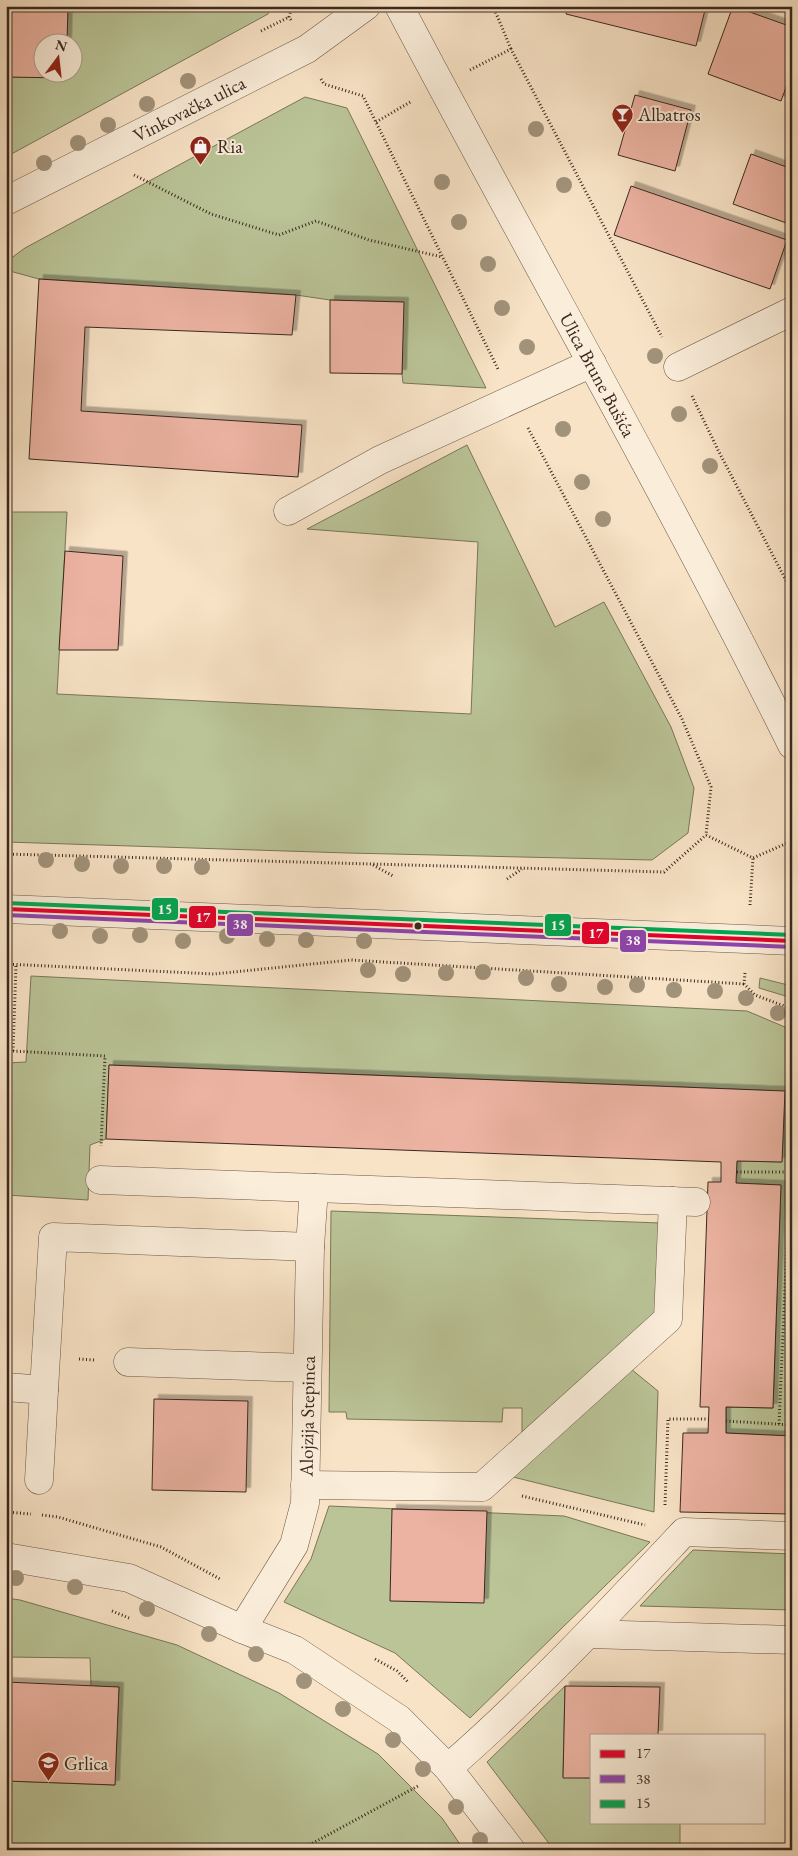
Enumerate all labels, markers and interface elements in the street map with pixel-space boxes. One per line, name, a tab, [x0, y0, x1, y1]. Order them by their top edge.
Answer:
north arrow	[32, 32, 82, 82]
text: N	[54, 35, 70, 56]
street label: Vinkovačka ulica	[128, 70, 250, 148]
bar icon: Albatros	[610, 102, 634, 133]
place label: Albatros	[637, 102, 701, 127]
shop icon: Ria	[189, 134, 213, 165]
place label: Ria	[217, 134, 243, 159]
street label: Ulica Brune Bušića	[554, 308, 642, 442]
line badge: 15	[151, 897, 179, 921]
text: 15	[158, 900, 172, 918]
line badge: 17	[188, 905, 217, 929]
text: 17	[196, 908, 211, 926]
line badge: 38	[226, 913, 254, 937]
line badge: 15	[544, 913, 572, 937]
text: 38	[233, 915, 247, 933]
text: 15	[551, 916, 565, 934]
unlabelled marker	[413, 921, 423, 931]
line badge: 17	[581, 921, 610, 945]
text: 17	[589, 924, 604, 942]
line badge: 38	[619, 929, 647, 953]
text: 38	[626, 931, 640, 949]
street label: Alojzija Stepinca	[293, 1355, 320, 1478]
legend	[590, 1734, 766, 1824]
text: 17	[636, 1743, 651, 1762]
school or university icon: Grlica	[36, 1751, 60, 1782]
place label: Grlica	[64, 1751, 109, 1776]
text: 38	[636, 1769, 650, 1788]
text: 15	[636, 1793, 650, 1812]

